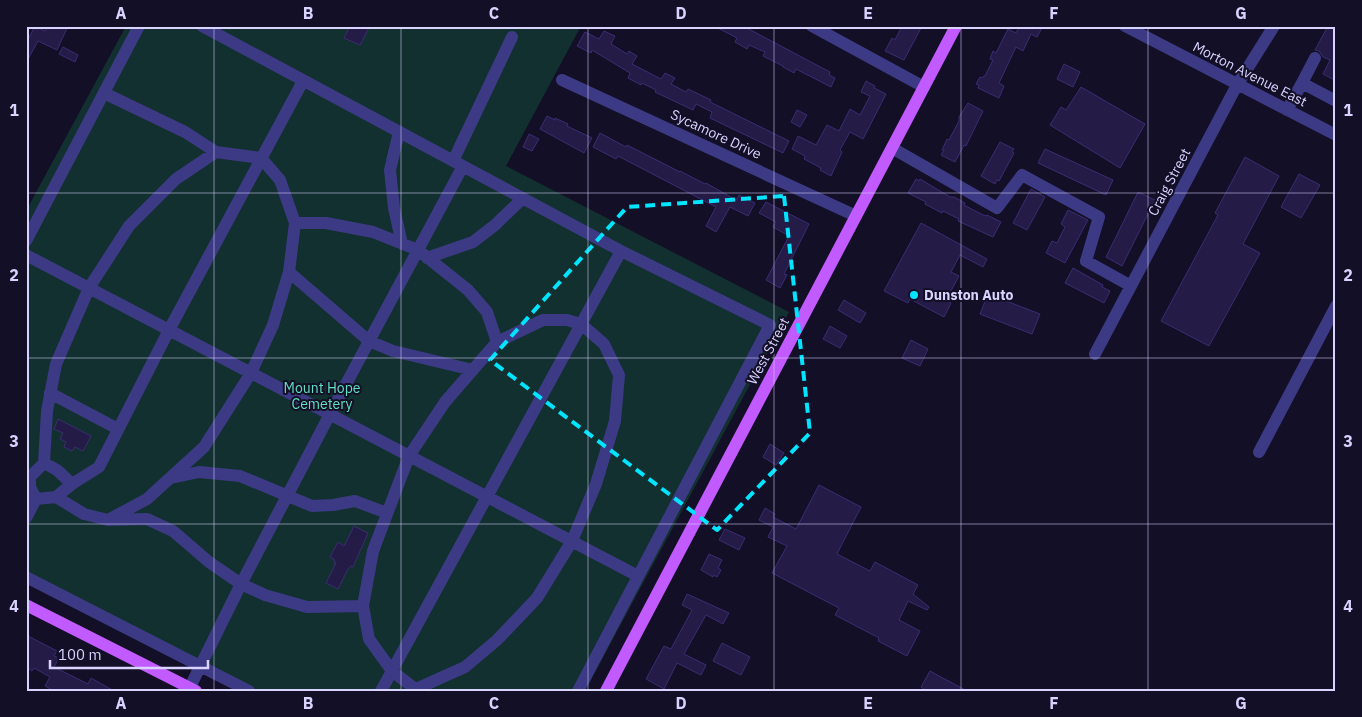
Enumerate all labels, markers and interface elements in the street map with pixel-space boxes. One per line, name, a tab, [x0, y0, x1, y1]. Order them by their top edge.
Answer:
text: A	[116, 3, 127, 23]
text: B	[303, 3, 314, 23]
text: C	[489, 3, 499, 23]
text: D	[675, 3, 687, 23]
text: E	[863, 3, 873, 23]
text: F	[1049, 3, 1059, 23]
text: G	[1235, 3, 1247, 23]
street label: Morton Avenue East	[1190, 37, 1310, 111]
text: 1	[9, 100, 19, 120]
text: 1	[1343, 100, 1353, 120]
street label: Sycamore Drive	[668, 105, 765, 163]
street label: Craig Street	[1144, 145, 1194, 219]
text: 2	[9, 265, 19, 285]
text: 2	[1343, 265, 1353, 285]
place label: Dunston Auto	[924, 286, 1013, 304]
marker: Dunston Auto	[908, 289, 920, 301]
street label: West Street	[743, 314, 793, 388]
park label: Mount Hope Cemetery	[284, 379, 361, 413]
text: 3	[9, 431, 19, 451]
text: 3	[1343, 431, 1353, 451]
text: 4	[9, 596, 19, 616]
text: 4	[1343, 596, 1353, 616]
scale bar	[50, 637, 208, 669]
text: 100 m	[58, 645, 102, 664]
text: A	[116, 693, 127, 713]
text: B	[303, 693, 314, 713]
text: C	[489, 693, 499, 713]
text: D	[675, 693, 687, 713]
text: E	[863, 693, 873, 713]
text: F	[1049, 693, 1059, 713]
text: G	[1235, 693, 1247, 713]

